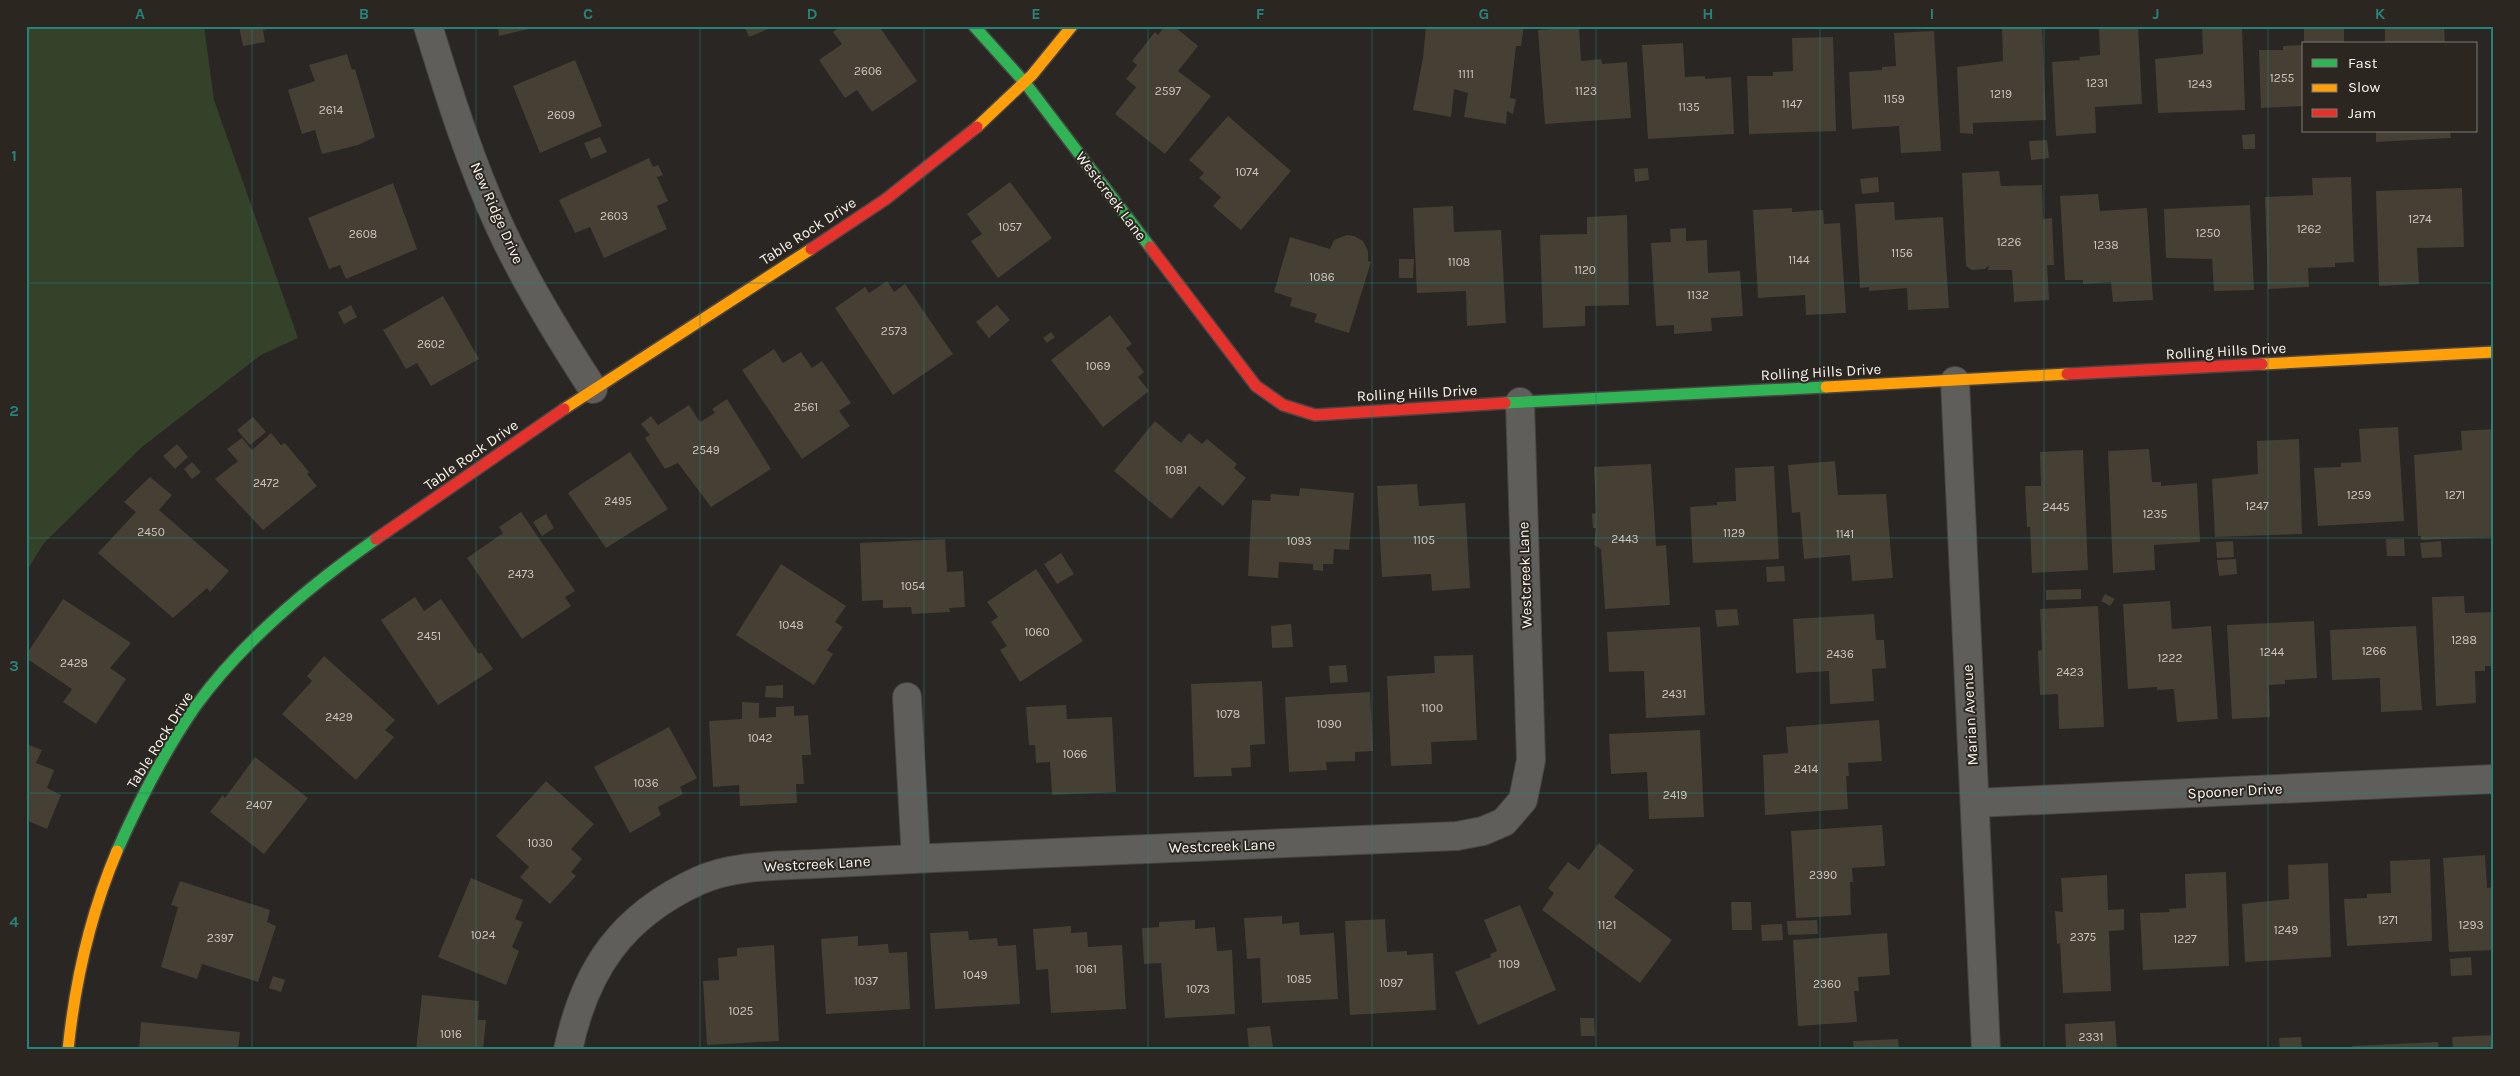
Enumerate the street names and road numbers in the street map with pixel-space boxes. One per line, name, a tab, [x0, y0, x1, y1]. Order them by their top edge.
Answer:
street label: Westcreek Lane	[1072, 148, 1150, 244]
street label: New Ridge Drive	[466, 159, 528, 267]
street label: Table Rock Drive	[757, 193, 859, 269]
street label: Rolling Hills Drive	[2165, 339, 2287, 363]
street label: Rolling Hills Drive	[1760, 360, 1882, 384]
street label: Rolling Hills Drive	[1356, 381, 1478, 405]
street label: Table Rock Drive	[420, 416, 522, 494]
street label: Westcreek Lane	[1514, 521, 1536, 629]
street label: Marian Avenue	[1958, 664, 1982, 766]
street label: Table Rock Drive	[123, 688, 197, 792]
street label: Spooner Drive	[2187, 780, 2283, 802]
street label: Westcreek Lane	[1168, 835, 1276, 857]
street label: Westcreek Lane	[763, 852, 871, 876]

